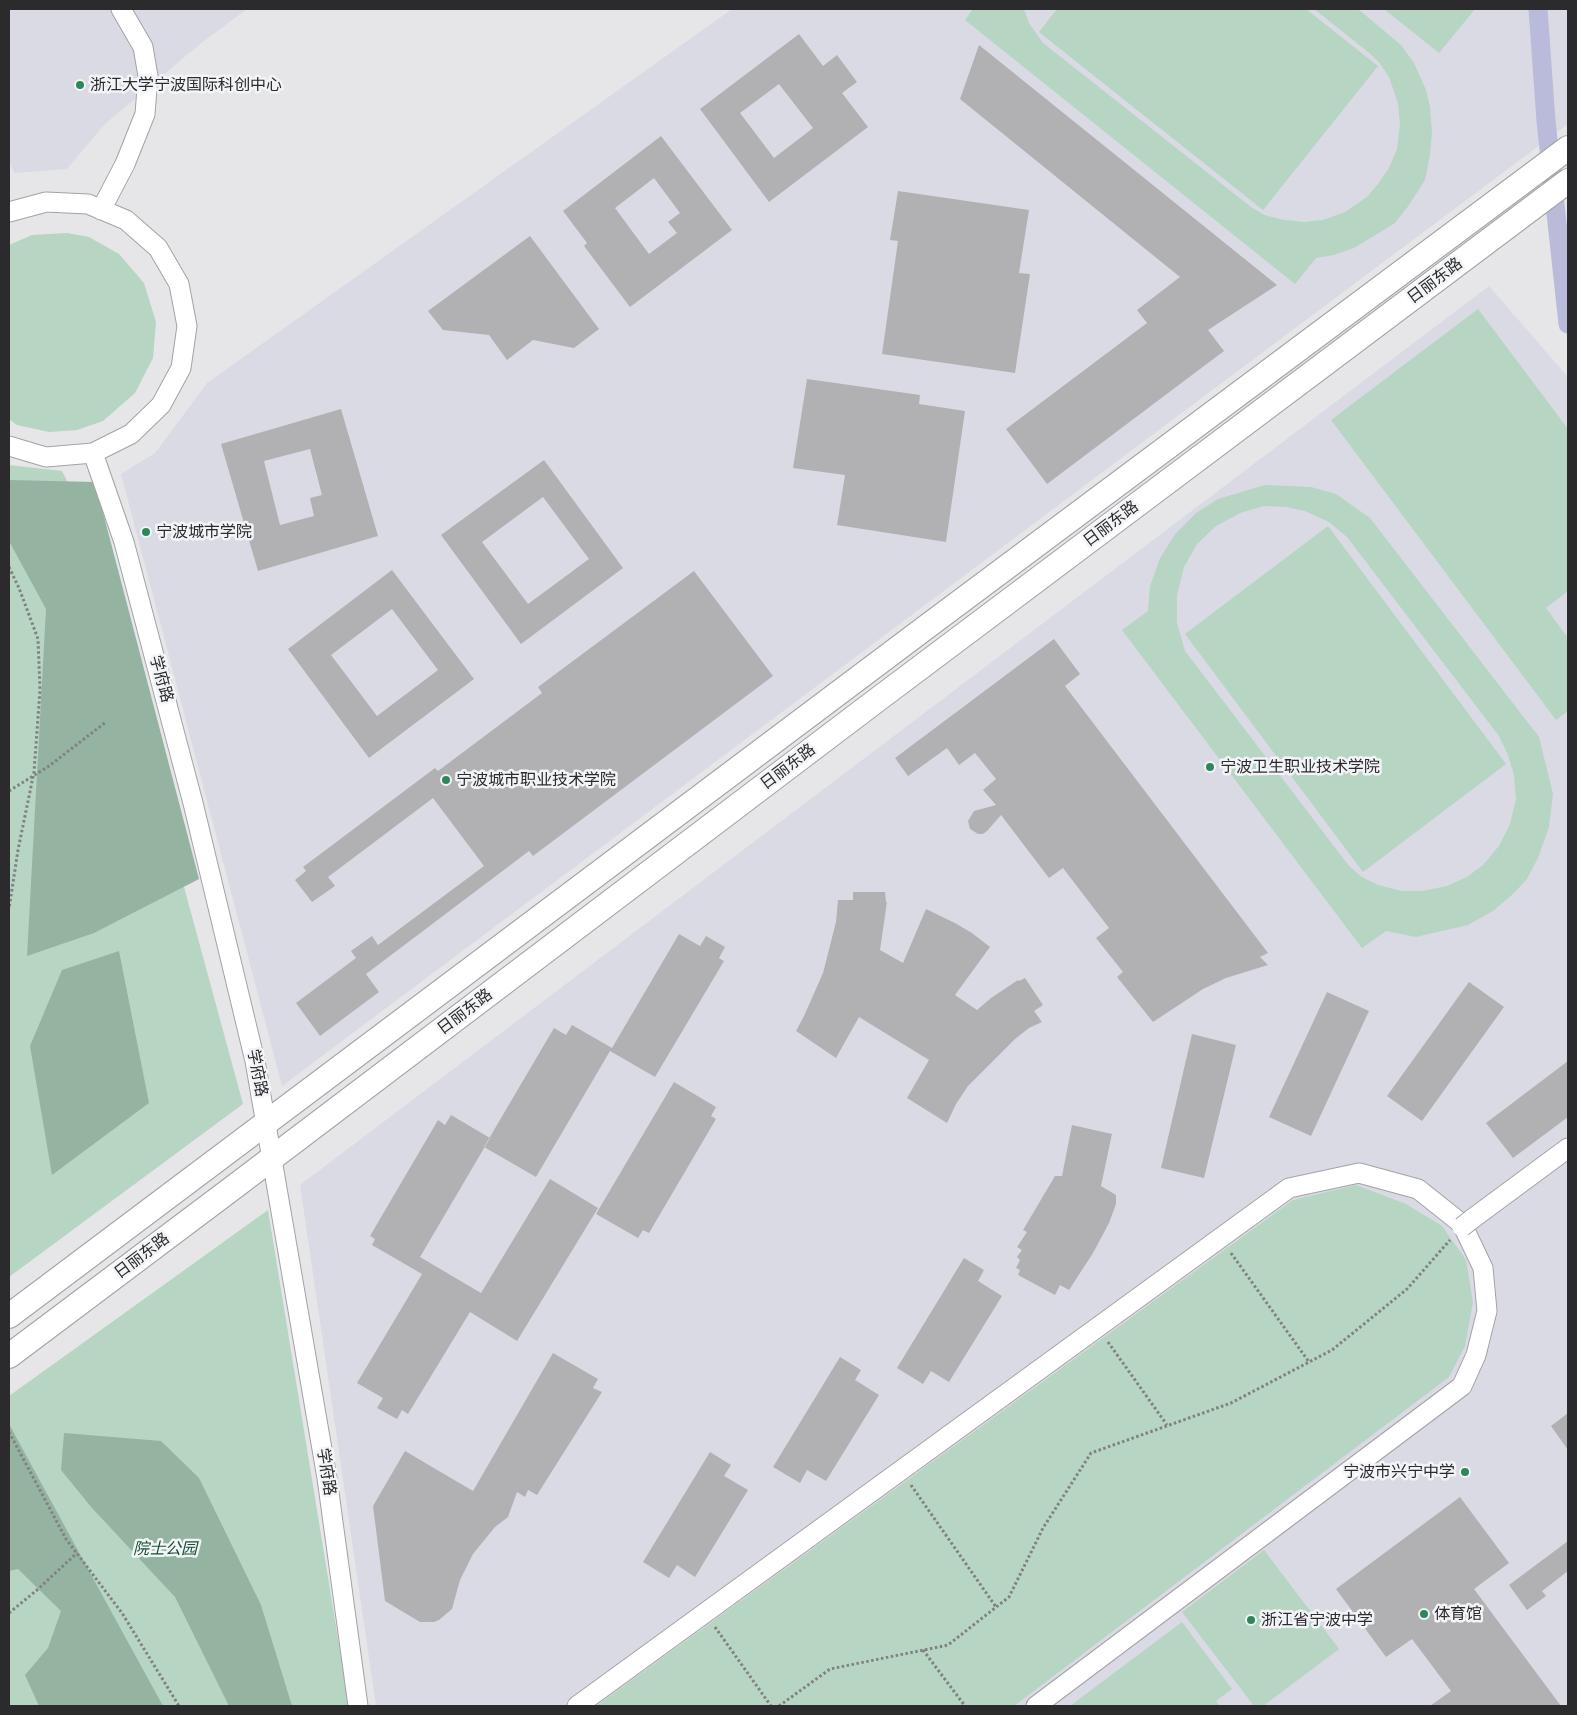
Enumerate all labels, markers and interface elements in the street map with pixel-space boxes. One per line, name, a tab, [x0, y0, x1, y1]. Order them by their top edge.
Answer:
place label: 浙江大学宁波国际科创中心	[90, 75, 282, 95]
marker: 浙江大学宁波国际科创中心	[74, 79, 86, 91]
street label: 日丽东路	[1404, 254, 1466, 308]
street label: 日丽东路	[1080, 497, 1142, 551]
place label: 宁波城市学院	[156, 522, 252, 542]
marker: 宁波城市学院	[140, 526, 152, 538]
street label: 学府路	[146, 653, 176, 705]
street label: 日丽东路	[757, 740, 819, 794]
place label: 宁波卫生职业技术学院	[1220, 757, 1380, 777]
marker: 宁波卫生职业技术学院	[1204, 761, 1216, 773]
place label: 宁波城市职业技术学院	[456, 770, 616, 790]
marker: 宁波城市职业技术学院	[440, 774, 452, 786]
street label: 日丽东路	[434, 985, 496, 1039]
street label: 学府路	[243, 1048, 271, 1098]
street label: 日丽东路	[111, 1229, 173, 1283]
street label: 学府路	[313, 1447, 339, 1497]
place label: 宁波市兴宁中学	[1343, 1462, 1455, 1482]
marker: 宁波市兴宁中学	[1459, 1466, 1471, 1478]
park label: 院士公园	[133, 1539, 197, 1559]
place label: 体育馆	[1434, 1604, 1482, 1624]
marker: 体育馆	[1418, 1608, 1430, 1620]
place label: 浙江省宁波中学	[1261, 1610, 1373, 1630]
marker: 浙江省宁波中学	[1245, 1614, 1257, 1626]

